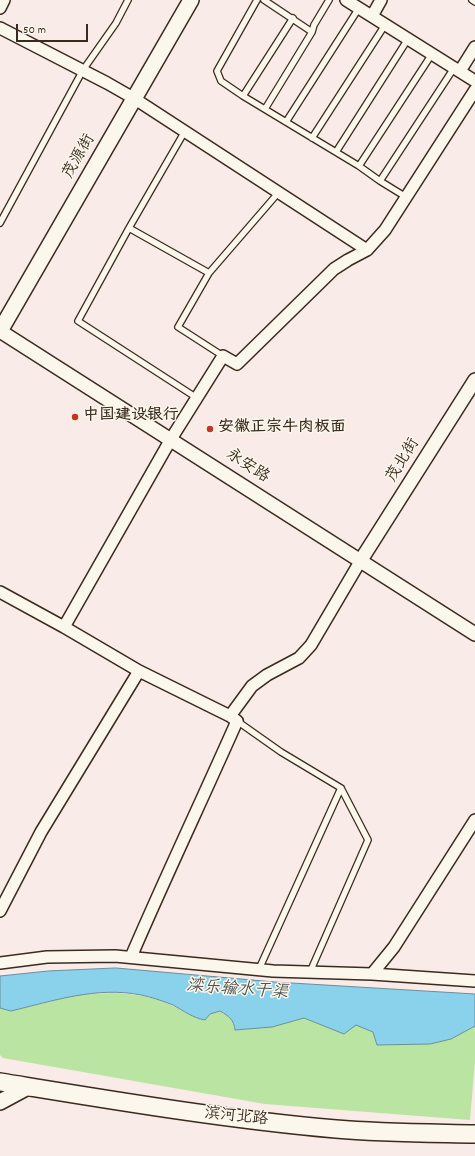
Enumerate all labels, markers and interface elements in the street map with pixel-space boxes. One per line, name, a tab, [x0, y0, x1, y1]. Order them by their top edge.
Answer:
scale bar	[18, 16, 90, 42]
text: 50 m	[23, 22, 46, 39]
street label: 茂源街	[60, 131, 100, 183]
place label: 中国建设银行	[83, 407, 179, 427]
marker: 中国建设银行	[70, 412, 80, 422]
place label: 安徽正宗牛肉板面	[218, 419, 346, 439]
marker: 安徽正宗牛肉板面	[205, 424, 215, 434]
street label: 茂北街	[383, 436, 425, 486]
street label: 永安路	[222, 446, 272, 488]
water label: 滦乐输水干渠	[185, 977, 289, 1005]
street label: 滨河北路	[203, 1105, 269, 1131]

